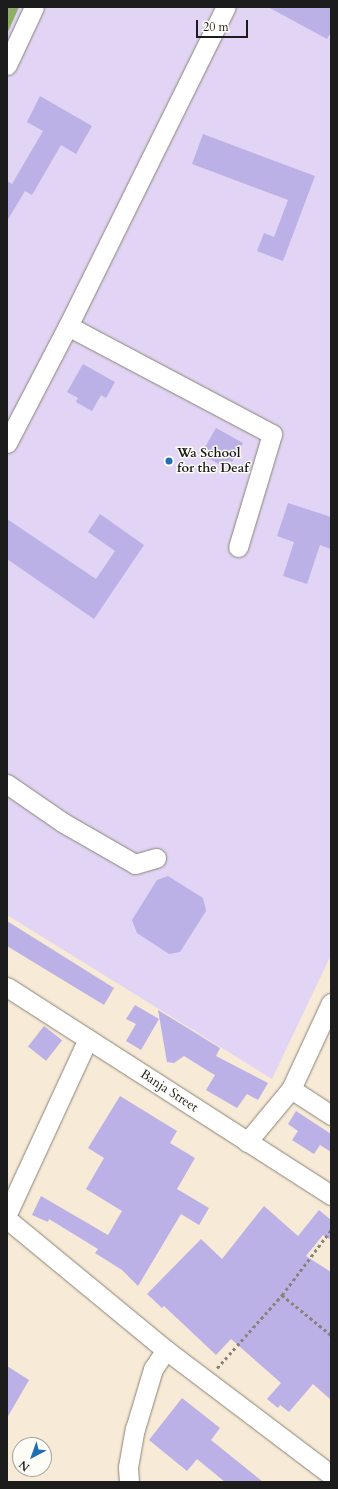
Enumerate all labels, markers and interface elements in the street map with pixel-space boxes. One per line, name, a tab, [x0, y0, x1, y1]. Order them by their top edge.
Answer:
scale bar	[198, 12, 250, 38]
text: 20 m	[203, 19, 229, 35]
place label: Wa School for the Deaf	[177, 446, 249, 477]
marker: Wa School for the Deaf	[164, 456, 174, 466]
street label: Banja Street	[137, 1067, 201, 1115]
north arrow	[12, 1437, 52, 1477]
text: N	[16, 1457, 33, 1474]

